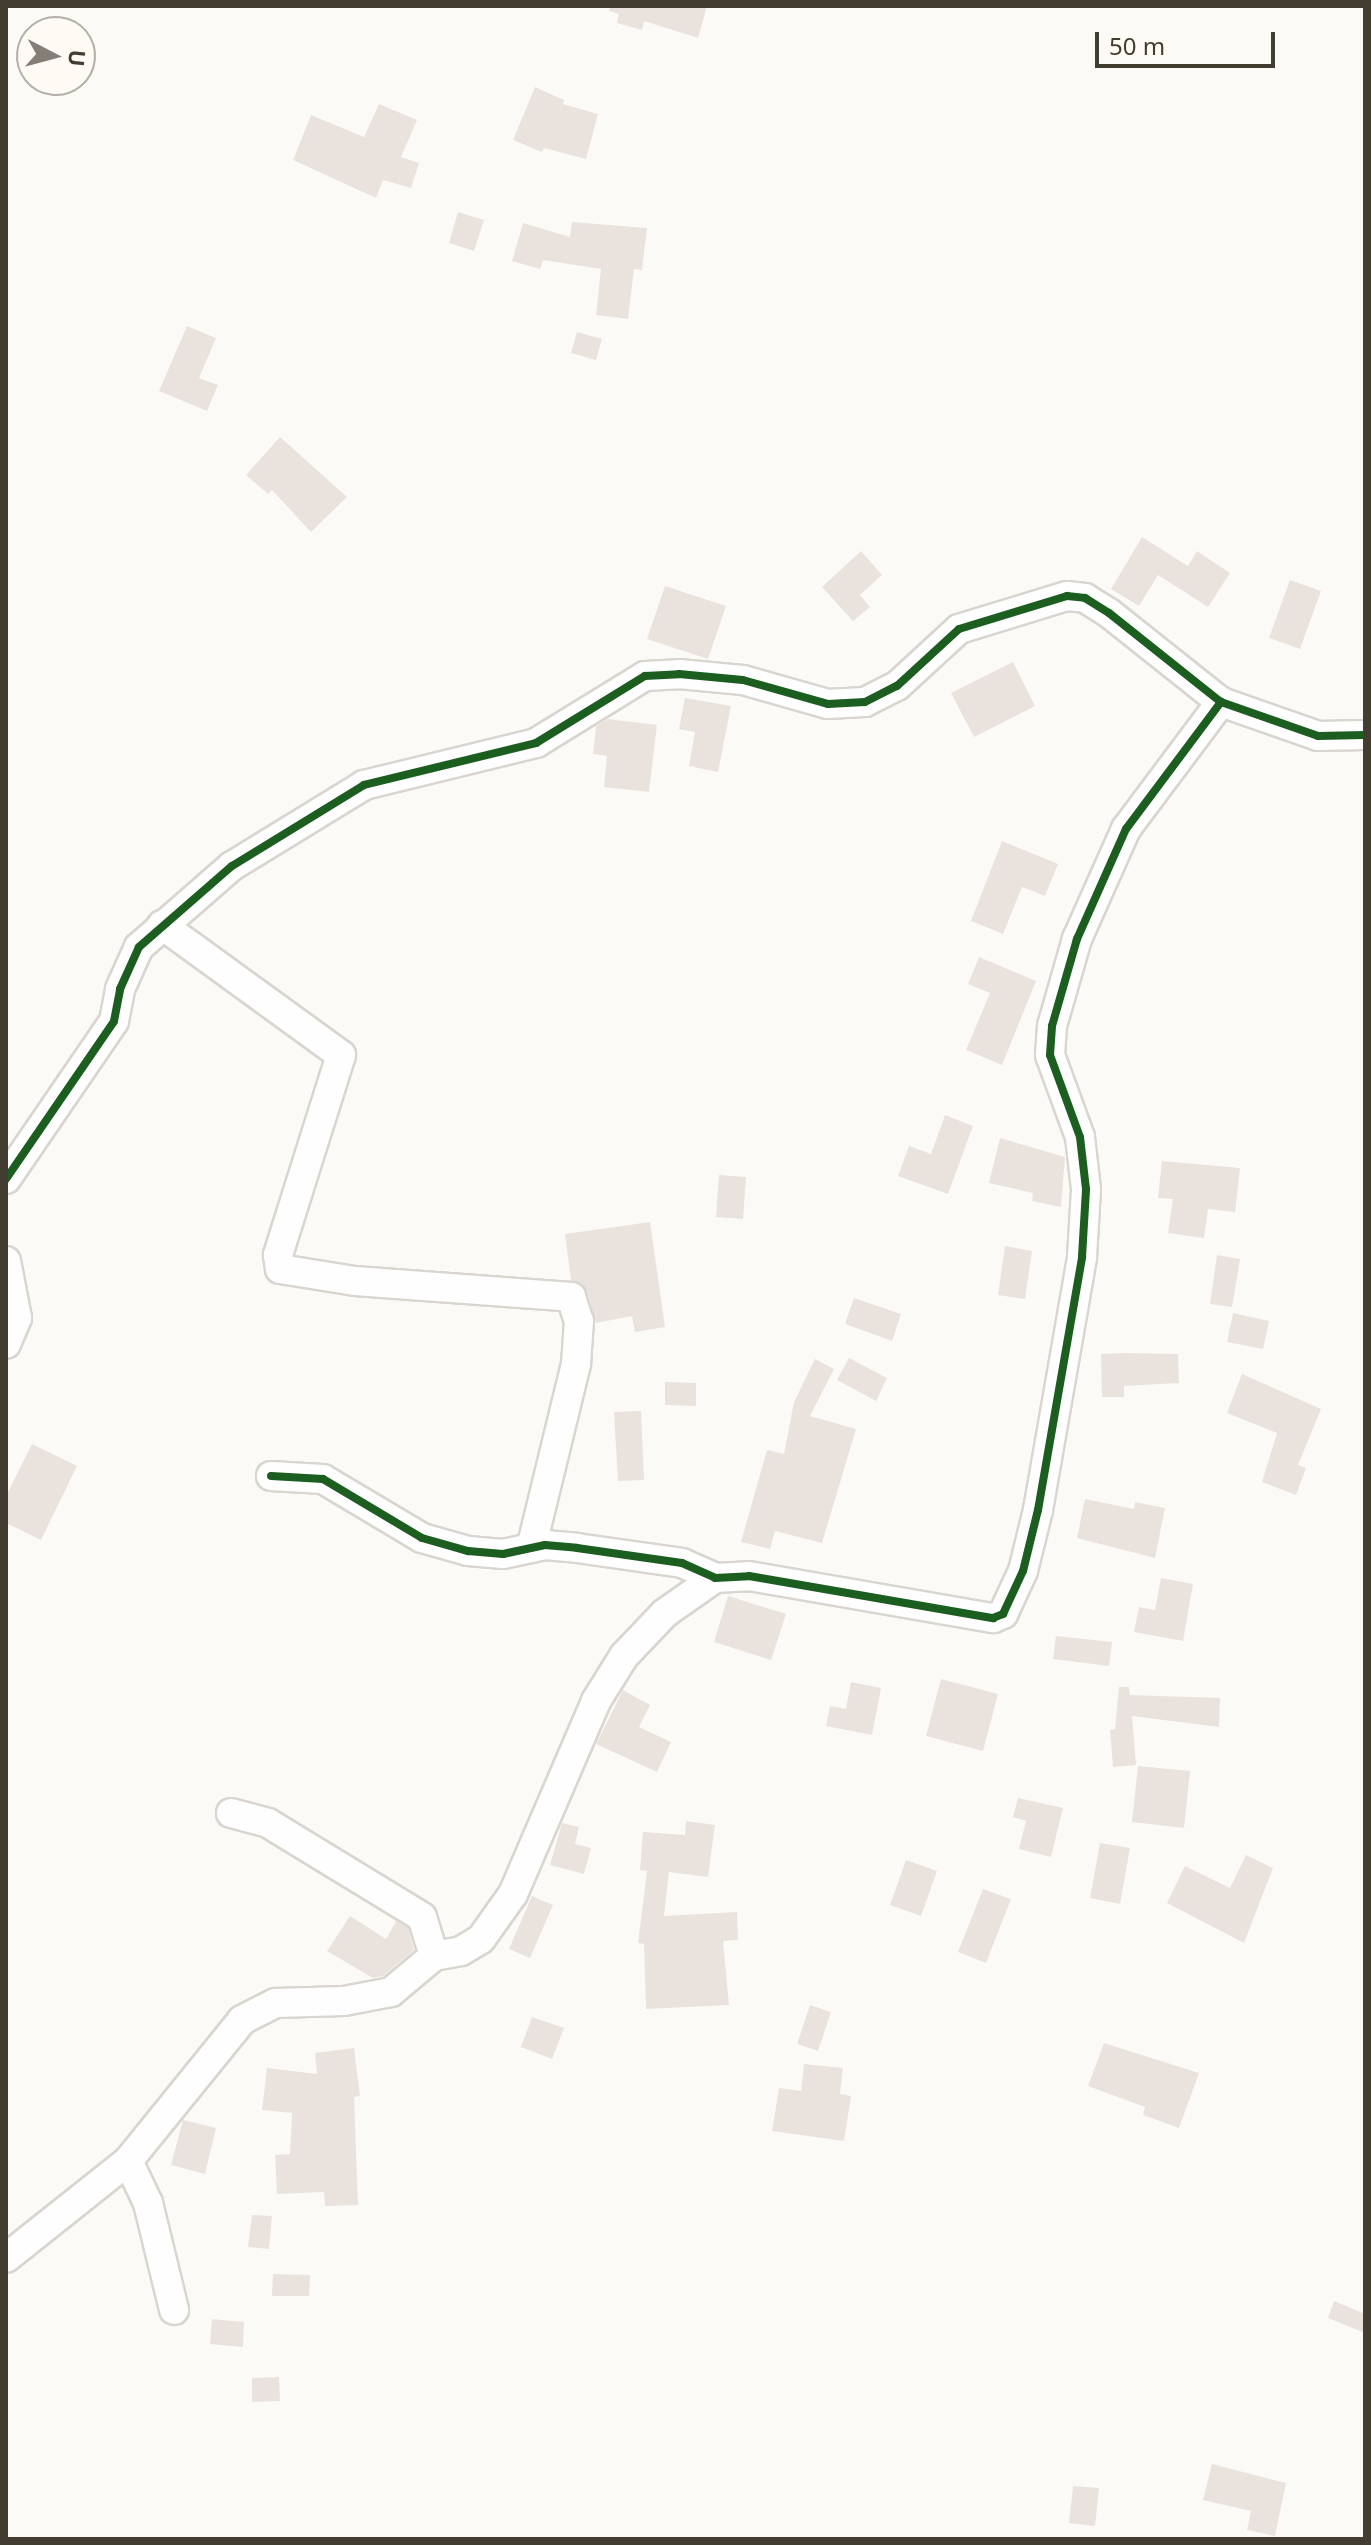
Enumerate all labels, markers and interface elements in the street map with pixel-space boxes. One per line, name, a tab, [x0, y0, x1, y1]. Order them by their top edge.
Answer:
north arrow	[16, 16, 96, 96]
scale bar	[1099, 16, 1279, 66]
text: 50 m	[1109, 29, 1165, 62]
text: U	[62, 48, 94, 68]

